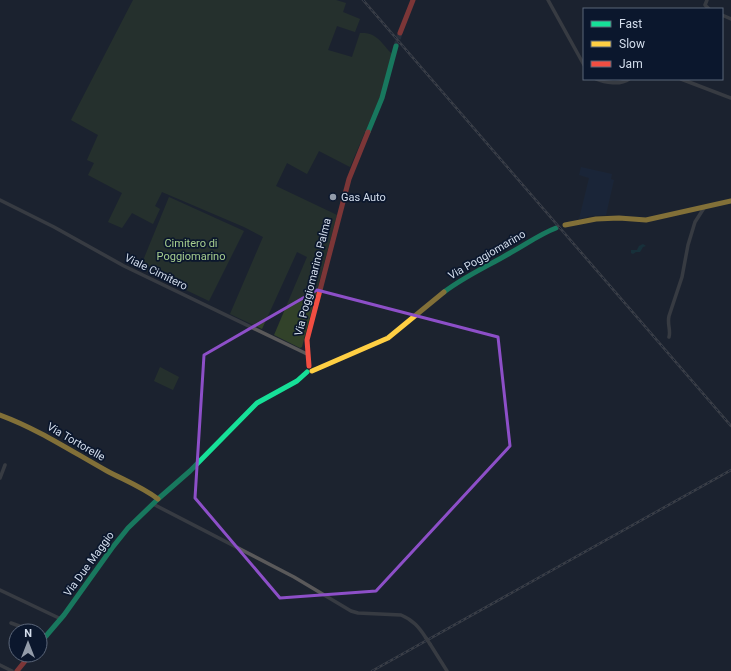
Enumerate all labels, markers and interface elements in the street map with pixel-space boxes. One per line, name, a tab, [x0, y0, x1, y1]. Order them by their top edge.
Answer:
legend	[583, 8, 723, 80]
text: Fast	[619, 17, 642, 31]
text: Slow	[619, 37, 645, 51]
text: Jam	[619, 57, 643, 71]
place label: Gas Auto	[341, 191, 386, 204]
marker: Gas Auto	[328, 192, 338, 202]
street label: Via Poggiomarino Palma	[292, 217, 334, 337]
street label: Via Poggiomarino	[446, 228, 528, 282]
park label: Cimitero di Poggiomarino	[157, 237, 225, 263]
street label: Viale Cimitero	[122, 251, 190, 293]
street label: Via Tortorelle	[45, 420, 107, 464]
street label: Via Due Maggio	[61, 529, 117, 599]
north arrow	[8, 623, 48, 663]
text: N	[24, 627, 32, 640]

